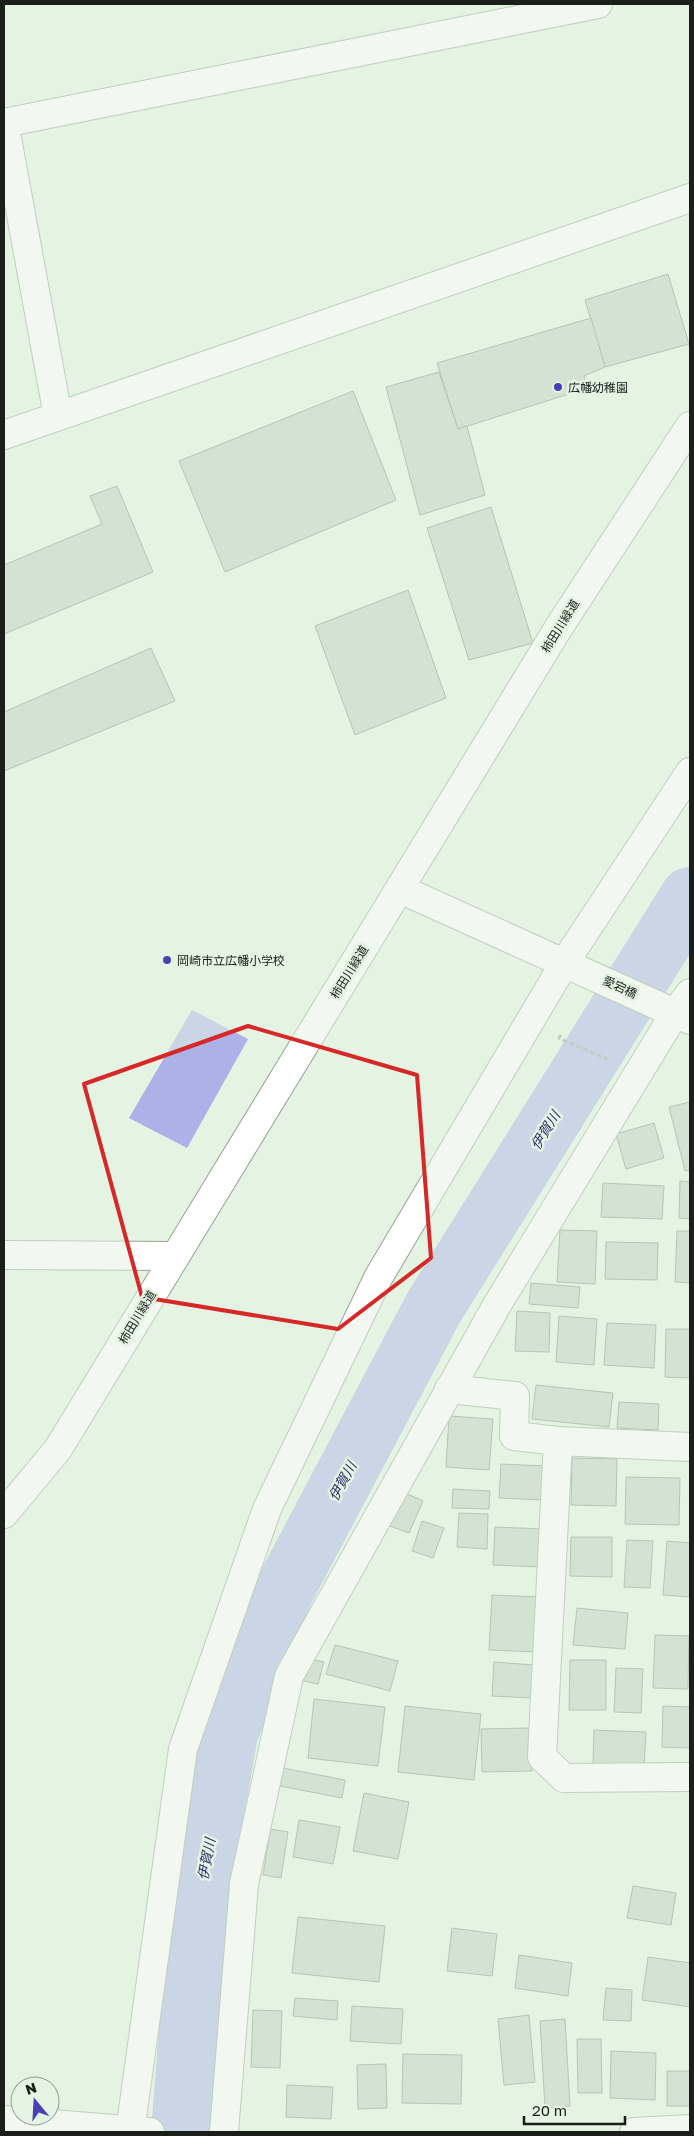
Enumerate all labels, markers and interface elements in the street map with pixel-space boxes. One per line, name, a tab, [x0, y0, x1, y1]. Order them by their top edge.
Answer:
place label: 広幡幼稚園	[568, 380, 628, 395]
marker: 広幡幼稚園	[552, 381, 564, 393]
street label: 柿田川緑道	[538, 597, 582, 655]
street label: 柿田川緑道	[327, 943, 371, 1001]
place label: 岡崎市立広幡小学校	[177, 953, 285, 968]
marker: 岡崎市立広幡小学校	[161, 954, 173, 966]
street label: 愛宕橋	[601, 973, 639, 1001]
water label: 伊賀川	[527, 1106, 564, 1152]
street label: 柿田川緑道	[115, 1287, 159, 1347]
water label: 伊賀川	[325, 1457, 360, 1504]
water label: 伊賀川	[194, 1835, 218, 1881]
north arrow	[10, 2076, 60, 2126]
text: N	[23, 2078, 39, 2098]
scale bar	[524, 2094, 625, 2126]
text: 20 m	[532, 2101, 567, 2119]

